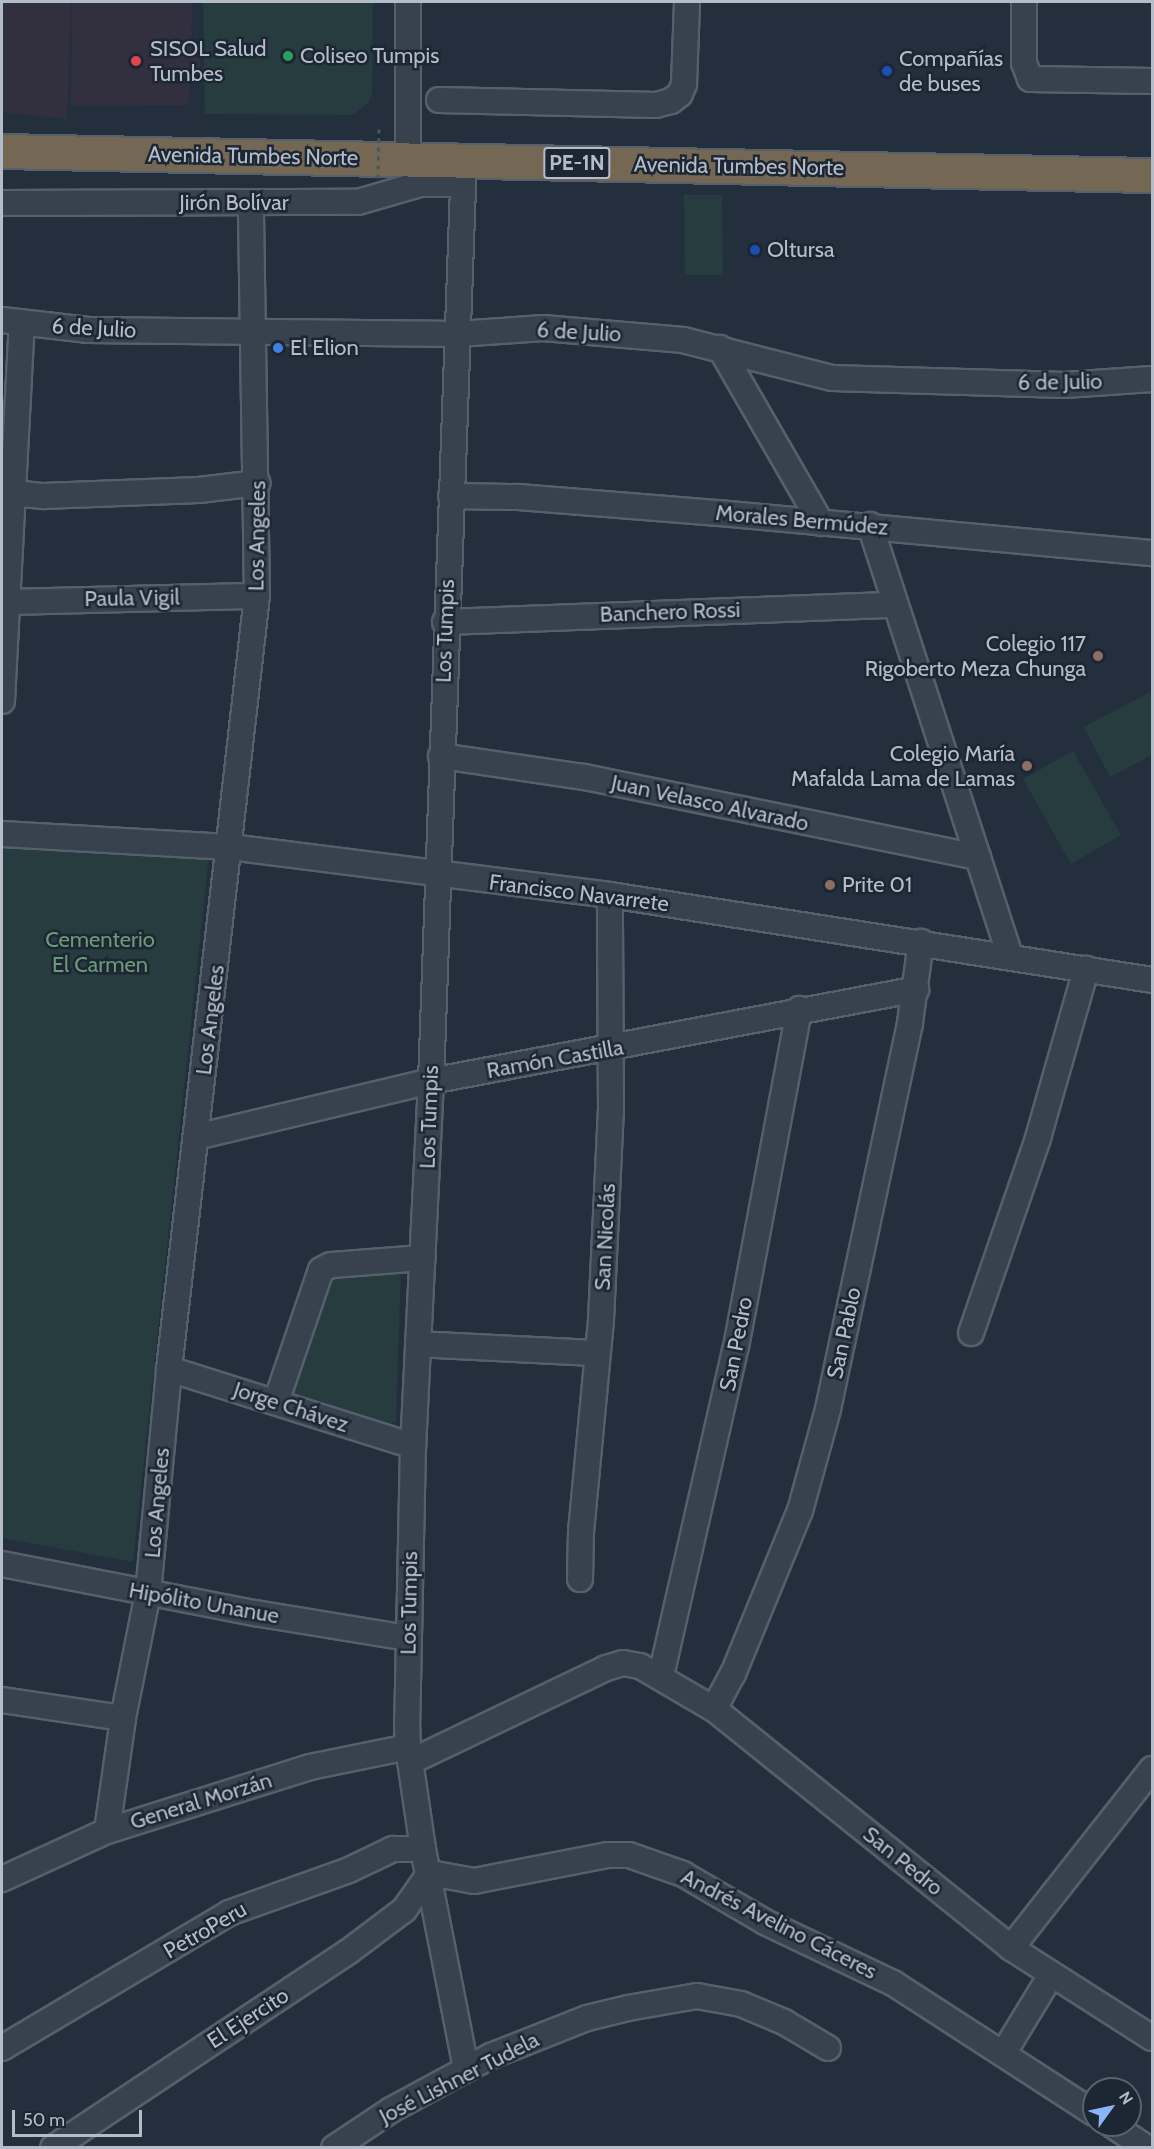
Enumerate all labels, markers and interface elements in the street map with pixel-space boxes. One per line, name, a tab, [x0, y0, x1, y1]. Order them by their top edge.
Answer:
place label: SISOL Salud Tumbes	[150, 35, 267, 86]
place label: Coliseo Tumpis	[300, 43, 439, 69]
place label: Compañías de buses	[899, 45, 1003, 96]
marker: Coliseo Tumpis	[281, 49, 295, 63]
marker: SISOL Salud Tumbes	[127, 52, 145, 70]
marker: Compañías de buses	[880, 64, 894, 78]
street label: Avenida Tumbes Norte	[148, 141, 358, 171]
road number: PE-1N	[542, 145, 612, 181]
street label: Avenida Tumbes Norte	[634, 151, 844, 181]
street label: Jirón Bolívar	[179, 190, 289, 216]
place label: Oltursa	[767, 237, 834, 263]
marker: Oltursa	[748, 243, 762, 257]
street label: 6 de Julio	[51, 313, 137, 343]
street label: 6 de Julio	[536, 317, 622, 347]
place label: El Elion	[290, 335, 359, 361]
marker: El Elion	[271, 341, 285, 355]
street label: 6 de Julio	[1017, 368, 1103, 396]
street label: Los Angeles	[243, 481, 271, 591]
street label: Morales Bermúdez	[714, 499, 890, 541]
street label: Los Tumpis	[430, 579, 460, 683]
street label: Paula Vigil	[84, 584, 180, 612]
street label: Banchero Rossi	[599, 596, 741, 628]
place label: Colegio 117 Rigoberto Meza Chunga	[865, 630, 1086, 682]
marker: Colegio 117 Rigoberto Meza Chunga	[1091, 649, 1105, 663]
place label: Colegio María Mafalda Lama de Lamas	[791, 740, 1015, 792]
marker: Colegio María Mafalda Lama de Lamas	[1020, 759, 1034, 773]
street label: Juan Velasco Alvarado	[609, 769, 811, 837]
street label: Francisco Navarrete	[488, 869, 670, 917]
place label: Prite 01	[842, 872, 912, 898]
marker: Prite 01	[823, 878, 837, 892]
park label: Cementerio El Carmen	[45, 926, 155, 978]
street label: Los Angeles	[190, 964, 230, 1076]
street label: Ramón Castilla	[484, 1034, 626, 1084]
street label: Los Tumpis	[414, 1065, 444, 1169]
street label: San Nicolás	[589, 1183, 621, 1291]
street label: San Pablo	[821, 1285, 867, 1381]
street label: San Pedro	[714, 1295, 758, 1393]
street label: Jorge Chávez	[230, 1376, 352, 1438]
street label: Los Angeles	[139, 1447, 175, 1559]
street label: Los Tumpis	[395, 1551, 423, 1655]
street label: Hipólito Unanue	[127, 1577, 281, 1629]
street label: General Morzán	[127, 1767, 275, 1835]
street label: San Pedro	[858, 1821, 948, 1901]
street label: Andrés Avelino Cáceres	[677, 1863, 881, 1985]
street label: PetroPeru	[159, 1896, 251, 1964]
street label: El Ejercito	[202, 1982, 294, 2054]
street label: José Lishner Tudela	[375, 2026, 543, 2130]
north arrow	[1082, 2077, 1142, 2137]
text: N	[1115, 2088, 1137, 2108]
scale bar	[15, 2098, 146, 2136]
text: 50 m	[23, 2109, 65, 2131]

